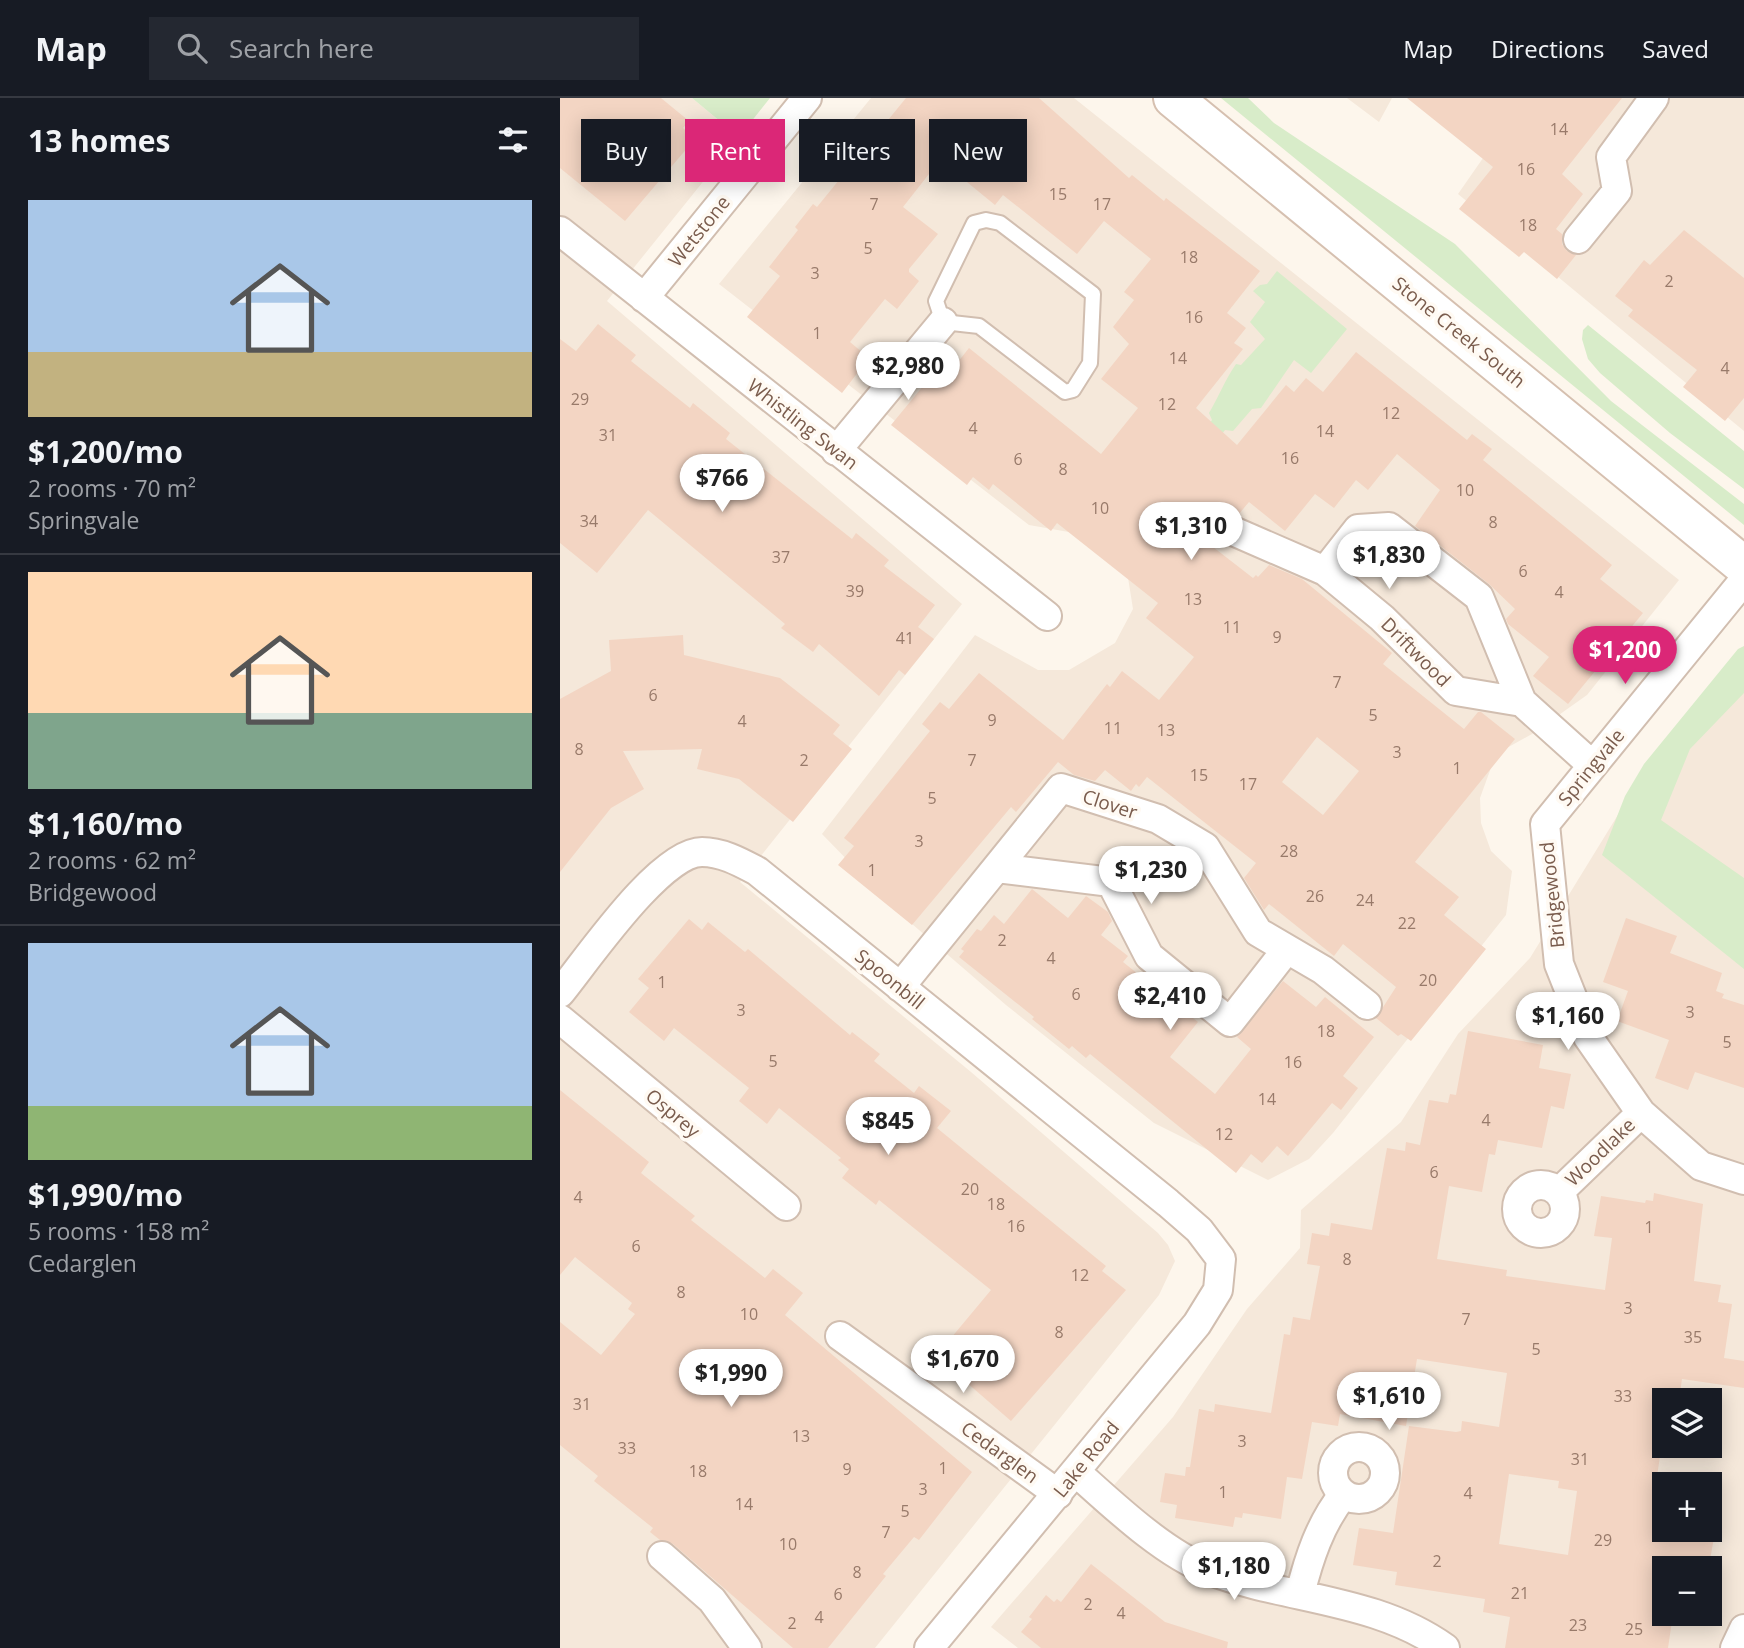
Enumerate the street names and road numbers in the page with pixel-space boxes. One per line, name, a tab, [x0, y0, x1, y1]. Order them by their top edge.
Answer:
street label: Wetstone	[662, 190, 736, 272]
street label: Stone Creek South	[1387, 270, 1531, 394]
street label: Whistling Swan	[742, 373, 864, 475]
street label: Driftwood	[1375, 611, 1457, 693]
street label: Springvale	[1552, 723, 1630, 811]
street label: Clover	[1079, 783, 1141, 825]
street label: Bridgewood	[1533, 841, 1571, 949]
street label: Spoonbill	[850, 943, 930, 1015]
street label: Osprey	[640, 1083, 706, 1144]
street label: Woodlake	[1559, 1112, 1641, 1192]
street label: Cedarglen	[956, 1415, 1044, 1489]
street label: Lake Road	[1047, 1415, 1125, 1503]

